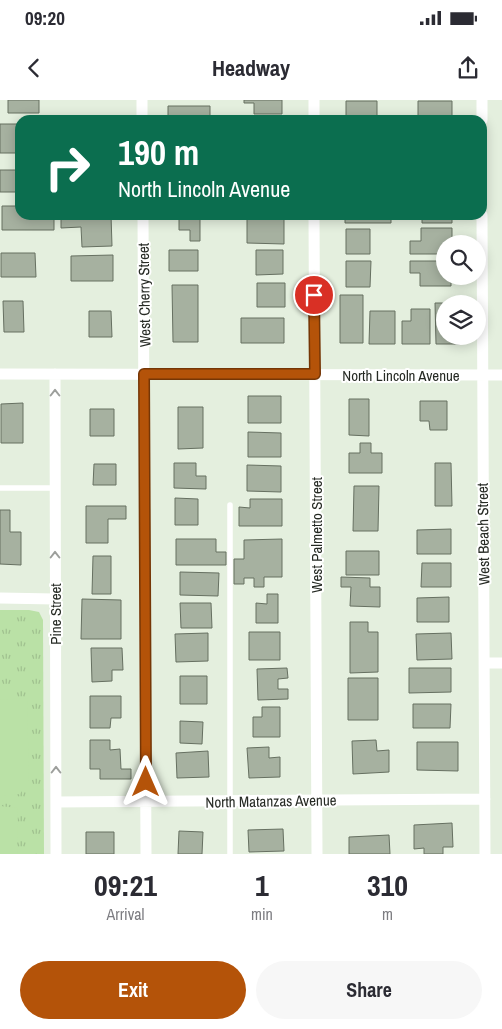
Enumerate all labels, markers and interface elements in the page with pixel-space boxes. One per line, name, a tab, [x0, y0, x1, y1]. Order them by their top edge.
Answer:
text: 09:20	[25, 5, 65, 31]
text: Headway	[212, 53, 290, 83]
icon: back	[20, 54, 48, 82]
icon: share	[454, 54, 482, 82]
text: 190 m	[118, 129, 199, 176]
icon: right	[35, 135, 100, 200]
text: North Lincoln Avenue	[118, 174, 290, 204]
map controls	[436, 235, 486, 345]
button: search	[436, 235, 486, 285]
street label: West Cherry Street	[133, 242, 155, 347]
pin	[293, 274, 335, 316]
icon: arrive	[300, 281, 328, 309]
button: layers	[436, 295, 486, 345]
street label: North Lincoln Avenue	[342, 365, 460, 386]
one-way arrow	[50, 389, 60, 396]
street label: West Palmetto Street	[306, 476, 327, 593]
street label: West Beach Street	[472, 482, 494, 585]
one-way arrow	[50, 551, 60, 559]
street label: Pine Street	[45, 583, 66, 645]
position arrow	[119, 755, 171, 807]
one-way arrow	[51, 766, 61, 774]
street label: North Matanzas Avenue	[205, 789, 337, 813]
text: 09:21	[94, 865, 157, 905]
text: 1	[255, 865, 269, 905]
text: 310	[367, 865, 408, 905]
text: Arrival	[107, 903, 144, 925]
text: min	[251, 903, 273, 925]
text: m	[382, 903, 393, 925]
button: Exit	[20, 961, 246, 1019]
button: Share	[256, 961, 482, 1019]

